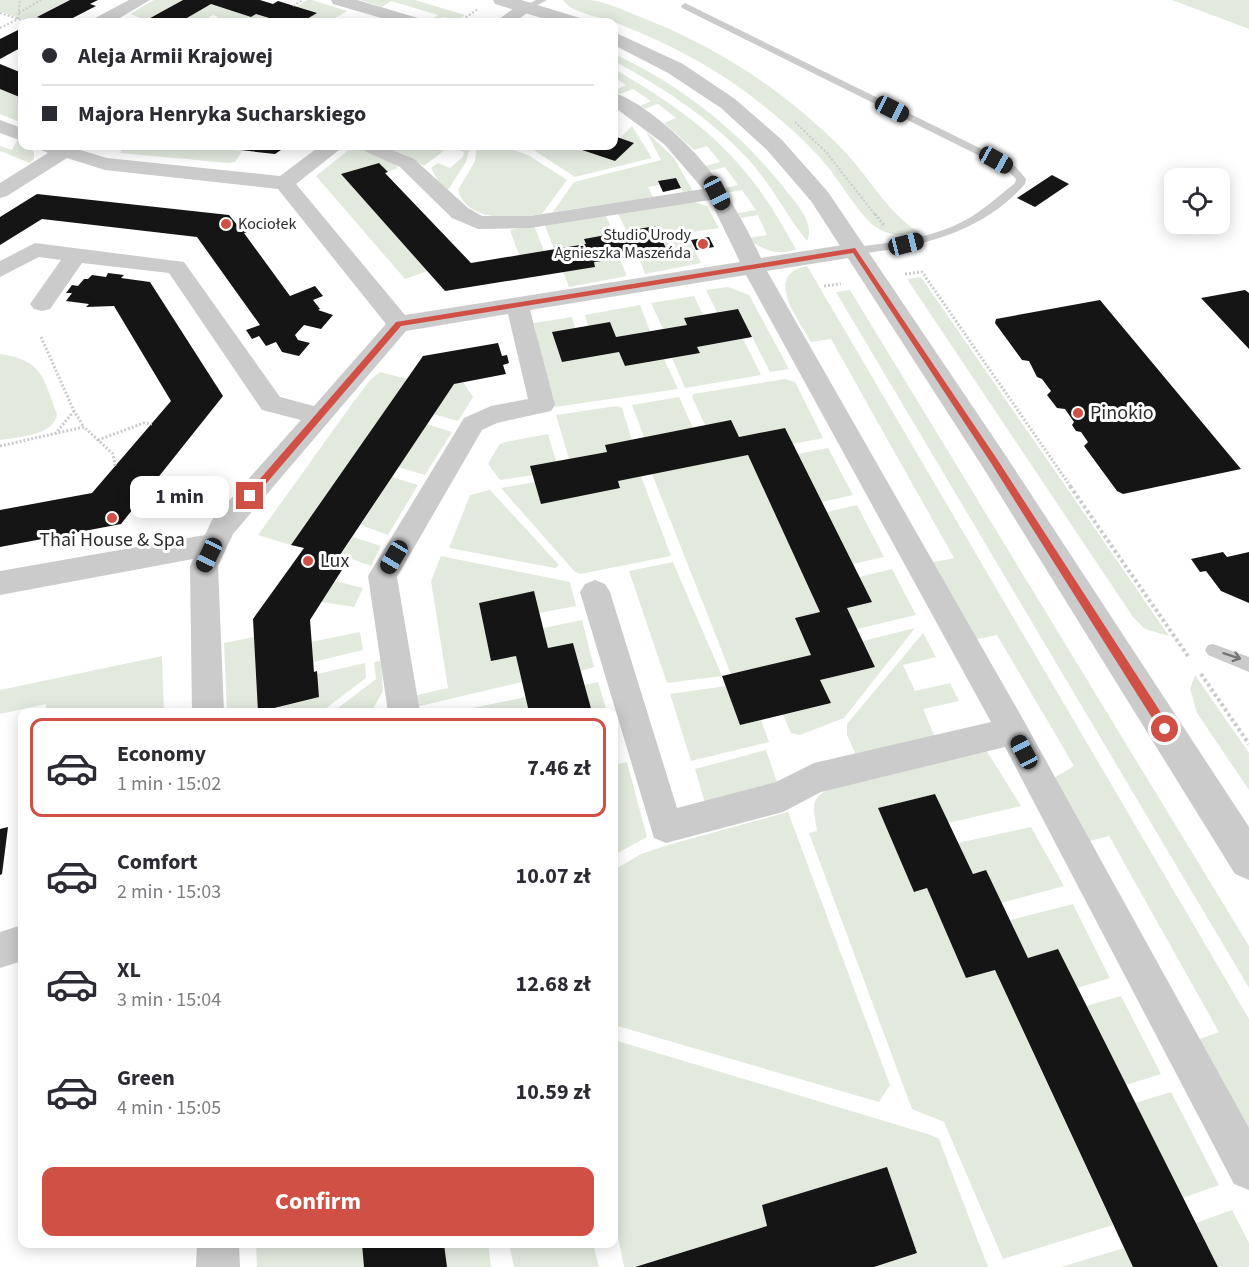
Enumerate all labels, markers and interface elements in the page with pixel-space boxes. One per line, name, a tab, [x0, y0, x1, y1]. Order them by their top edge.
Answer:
text: Aleja Armii Krajowej	[78, 40, 273, 72]
car	[872, 93, 912, 125]
text: Majora Henryka Sucharskiego	[78, 98, 366, 130]
car	[976, 143, 1016, 177]
map controls	[1164, 168, 1230, 234]
button: locate	[1164, 168, 1230, 234]
car	[701, 173, 733, 213]
place label: Kociołek	[238, 213, 296, 235]
marker: Kociołek	[219, 217, 233, 231]
place label: Studio Urody Agnieszka Maszeńda	[554, 224, 692, 264]
car	[886, 231, 926, 257]
marker: Studio Urody Agnieszka Maszeńda	[696, 237, 710, 251]
place label: Pinokio	[1090, 399, 1154, 427]
marker: Pinokio	[1071, 406, 1085, 420]
callout: 1 min	[130, 475, 229, 517]
route end	[236, 482, 263, 509]
text: 1 min	[155, 483, 204, 511]
marker: Thai House & Spa	[105, 511, 119, 525]
place label: Thai House & Spa	[39, 526, 185, 554]
car	[193, 535, 225, 575]
car	[377, 537, 411, 577]
place label: Lux	[320, 547, 349, 575]
marker: Lux	[301, 554, 315, 568]
one-way arrow	[1222, 651, 1241, 662]
route start	[1151, 715, 1178, 742]
car	[1008, 732, 1040, 772]
text: Economy	[117, 738, 206, 770]
icon: car	[45, 741, 99, 795]
text: 7.46 zł	[527, 752, 591, 784]
text: 1 min · 15:02	[117, 770, 221, 798]
text: Comfort	[117, 846, 198, 878]
icon: car	[45, 849, 99, 903]
text: 10.07 zł	[516, 860, 591, 892]
text: 2 min · 15:03	[117, 878, 221, 906]
text: XL	[117, 954, 141, 986]
icon: car	[45, 957, 99, 1011]
text: 12.68 zł	[516, 968, 591, 1000]
text: 3 min · 15:04	[117, 986, 221, 1014]
text: Green	[117, 1062, 175, 1094]
icon: car	[45, 1065, 99, 1119]
text: 10.59 zł	[516, 1076, 591, 1108]
text: 4 min · 15:05	[117, 1094, 221, 1122]
button: Confirm	[42, 1167, 594, 1236]

